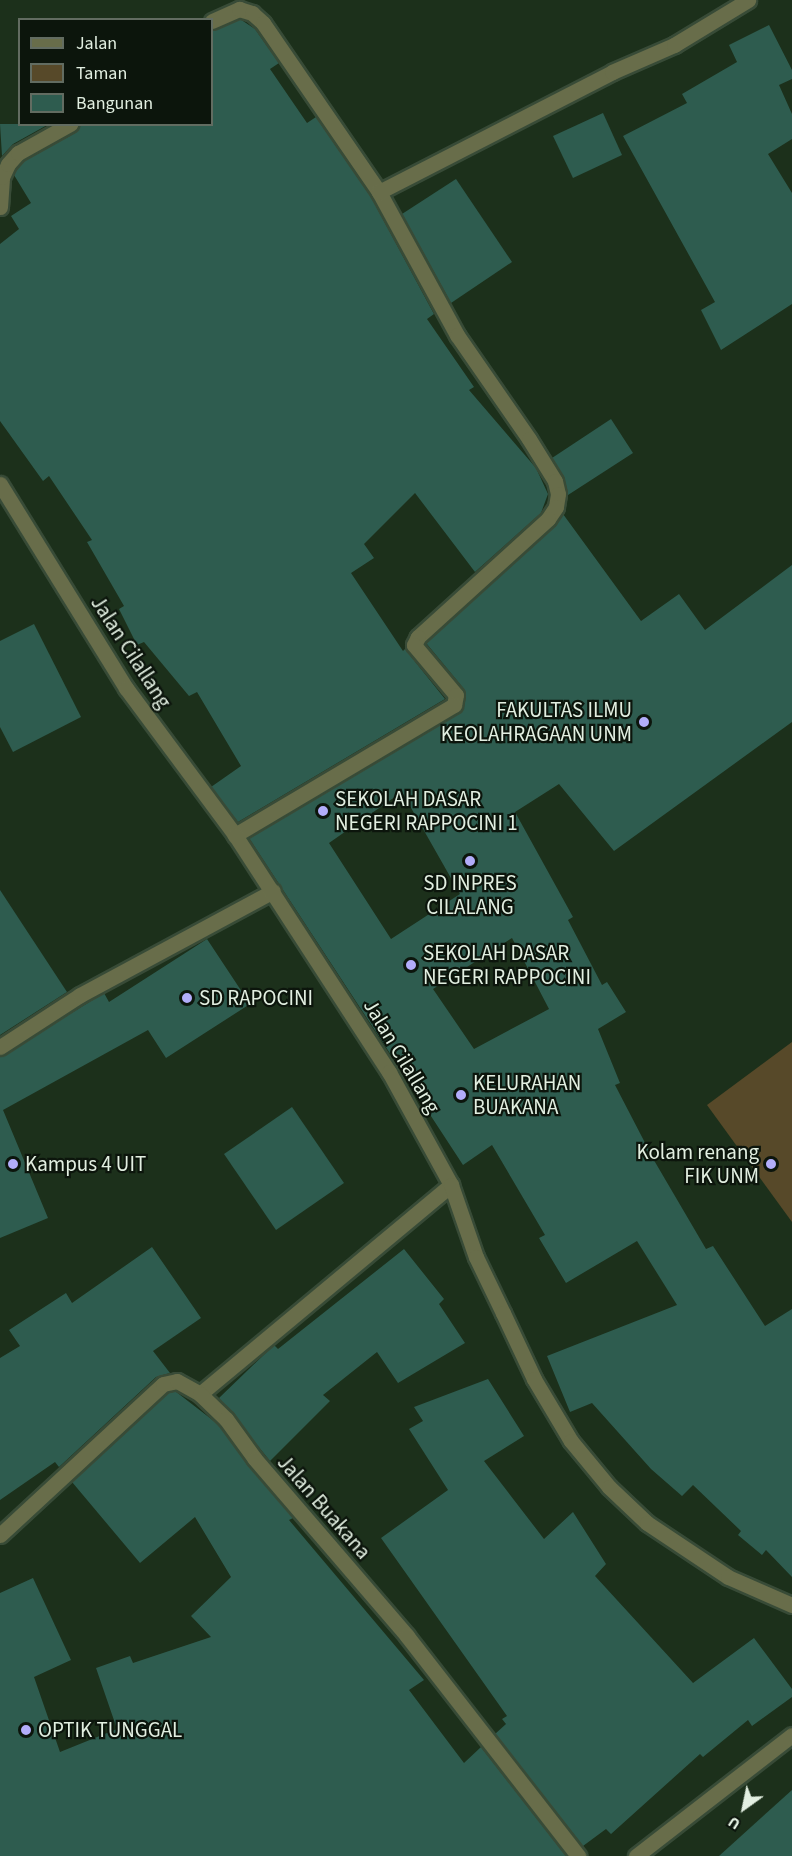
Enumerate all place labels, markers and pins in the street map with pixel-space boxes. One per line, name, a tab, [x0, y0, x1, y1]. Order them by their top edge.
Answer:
place label: FAKULTAS ILMU KEOLAHRAGAAN UNM	[441, 697, 632, 747]
marker: FAKULTAS ILMU KEOLAHRAGAAN UNM	[637, 715, 651, 729]
place label: SEKOLAH DASAR NEGERI RAPPOCINI 1	[335, 786, 518, 836]
marker: SEKOLAH DASAR NEGERI RAPPOCINI 1	[316, 804, 330, 818]
marker: SD INPRES CILALANG	[463, 854, 477, 868]
place label: SD INPRES CILALANG	[423, 870, 517, 920]
place label: SEKOLAH DASAR NEGERI RAPPOCINI	[423, 940, 591, 990]
marker: SEKOLAH DASAR NEGERI RAPPOCINI	[404, 958, 418, 972]
place label: SD RAPOCINI	[199, 985, 313, 1011]
marker: SD RAPOCINI	[180, 991, 194, 1005]
place label: KELURAHAN BUAKANA	[473, 1070, 581, 1120]
marker: KELURAHAN BUAKANA	[454, 1088, 468, 1102]
place label: Kolam renang FIK UNM	[636, 1139, 759, 1189]
place label: Kampus 4 UIT	[25, 1151, 146, 1177]
marker: Kampus 4 UIT	[6, 1157, 20, 1171]
marker: Kolam renang FIK UNM	[764, 1157, 778, 1171]
place label: OPTIK TUNGGAL	[38, 1717, 182, 1743]
marker: OPTIK TUNGGAL	[19, 1723, 33, 1737]

